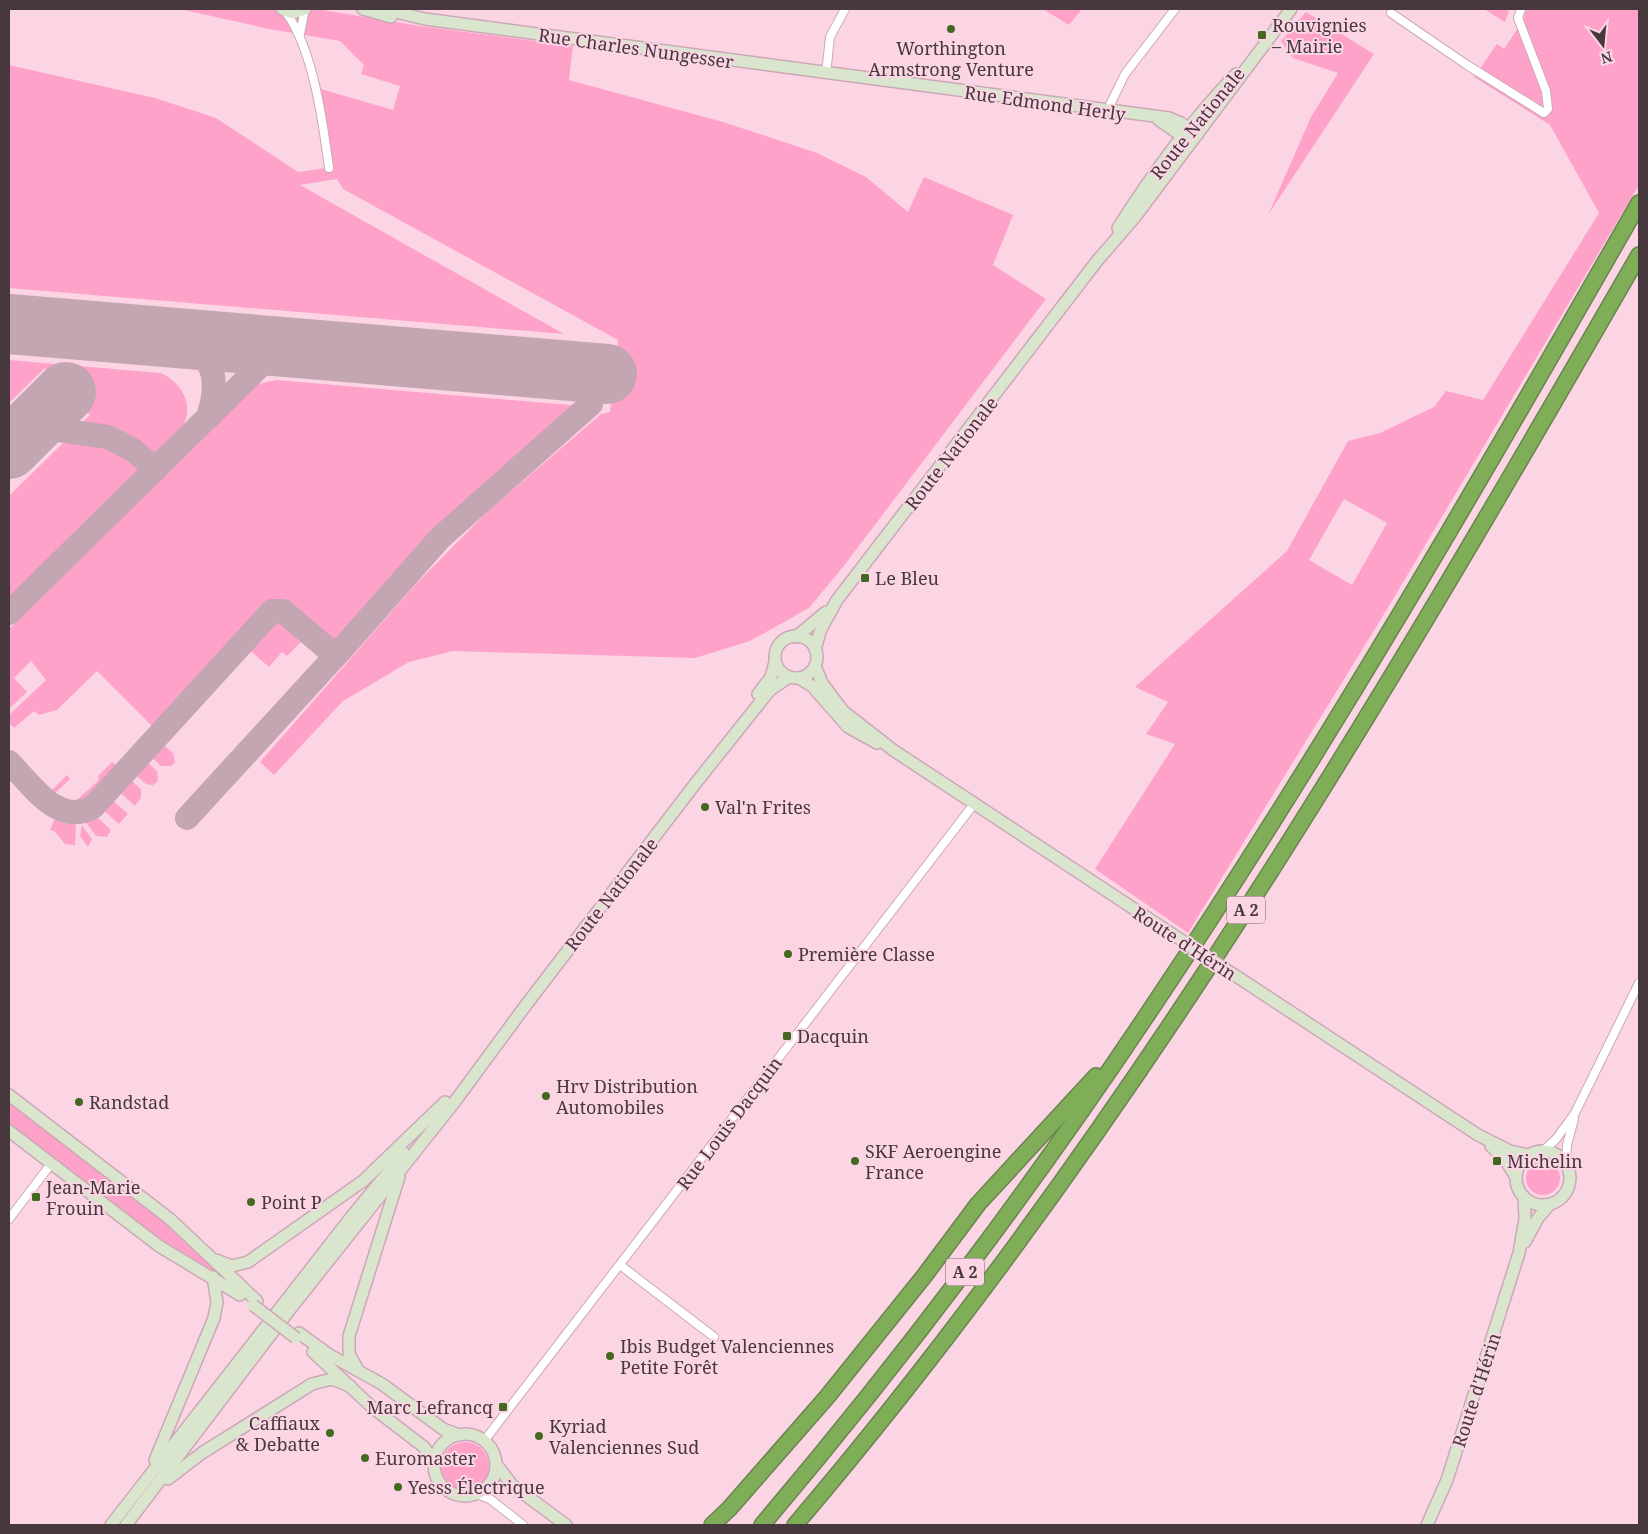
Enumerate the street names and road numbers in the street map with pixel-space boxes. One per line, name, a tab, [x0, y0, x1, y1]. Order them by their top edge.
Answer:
street label: Rue Charles Nungesser	[537, 22, 736, 74]
street label: Route Nationale	[1144, 62, 1250, 184]
street label: Rue Edmond Herly	[963, 80, 1128, 126]
street label: Route Nationale	[899, 391, 1003, 515]
street label: Route Nationale	[559, 832, 663, 956]
road number: A 2	[1227, 896, 1265, 924]
street label: Route d'Hérin	[1129, 901, 1242, 986]
street label: Rue Louis Dacquin	[671, 1051, 787, 1195]
road number: A 2	[946, 1258, 984, 1286]
street label: Route d'Hérin	[1446, 1329, 1506, 1450]

